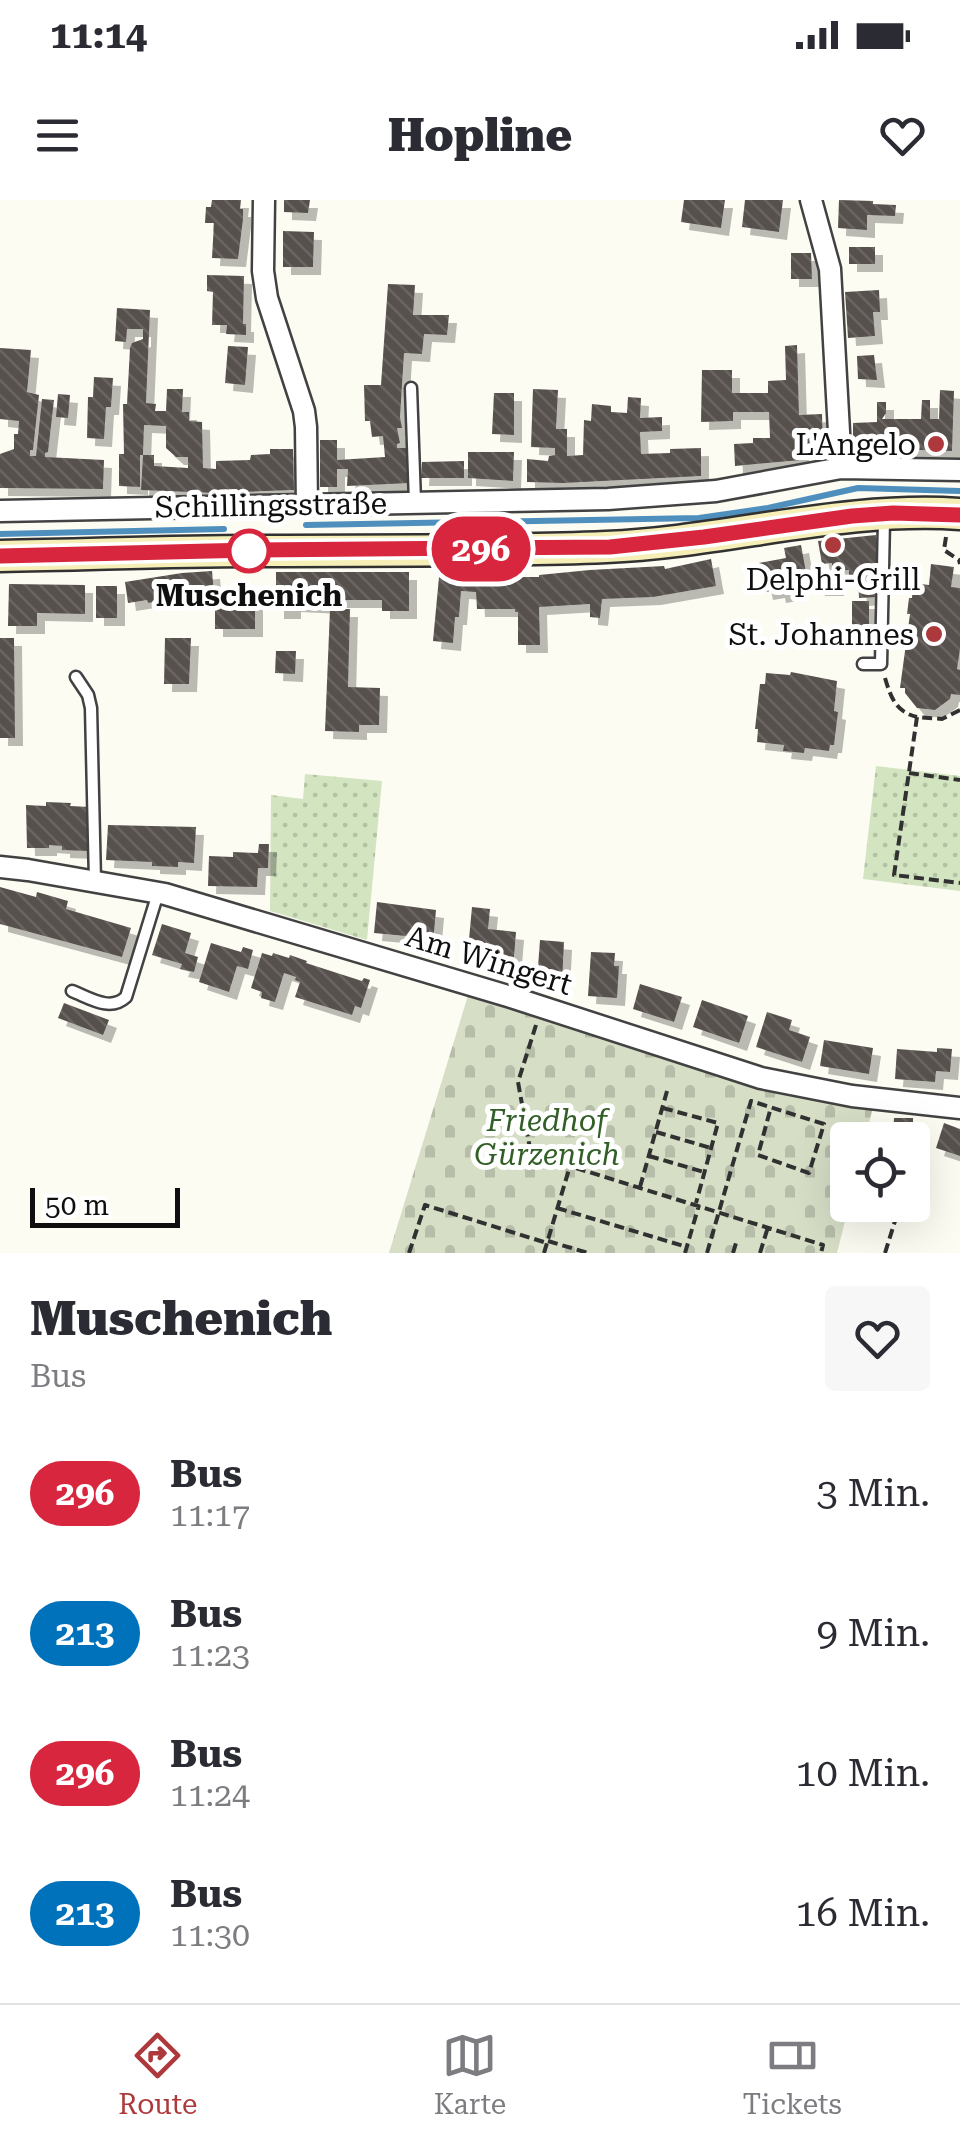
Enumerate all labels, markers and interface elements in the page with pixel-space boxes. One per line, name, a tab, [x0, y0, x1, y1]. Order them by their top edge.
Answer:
text: 11:14	[50, 13, 147, 57]
icon: menu	[30, 108, 85, 163]
icon: heart	[875, 108, 930, 163]
text: Hopline	[388, 109, 572, 162]
place label: L'Angelo	[796, 427, 916, 462]
marker: L'Angelo	[925, 433, 947, 455]
street label: Schillingsstraße	[155, 485, 387, 525]
line badge: 296	[424, 516, 538, 582]
text: 296	[452, 529, 510, 570]
marker: Muschenich	[228, 530, 270, 572]
marker: Delphi-Grill	[822, 534, 844, 556]
place label: Delphi-Grill	[746, 562, 920, 597]
place label: Muschenich	[156, 578, 342, 613]
place label: St. Johannes	[728, 617, 914, 652]
marker: St. Johannes	[923, 623, 945, 645]
street label: Am Wingert	[402, 918, 576, 1002]
park label: Friedhof Gürzenich	[474, 1103, 620, 1172]
map controls	[830, 1122, 930, 1222]
button: locate	[830, 1122, 930, 1222]
scale bar	[30, 1183, 180, 1228]
text: 50 m	[45, 1189, 109, 1222]
button: heart	[825, 1286, 930, 1391]
text: Muschenich	[30, 1291, 332, 1347]
text: Bus	[30, 1357, 86, 1395]
text: Bus	[170, 1452, 242, 1496]
text: 3 Min.	[816, 1471, 930, 1515]
text: 296	[56, 1473, 114, 1514]
text: 11:17	[170, 1496, 250, 1534]
text: Bus	[170, 1592, 242, 1636]
text: 9 Min.	[816, 1611, 930, 1655]
text: 213	[56, 1613, 114, 1654]
text: 11:23	[170, 1636, 250, 1674]
text: Bus	[170, 1732, 242, 1776]
text: 10 Min.	[795, 1751, 930, 1795]
text: 296	[56, 1753, 114, 1794]
text: 11:24	[170, 1776, 250, 1814]
text: Bus	[170, 1872, 242, 1916]
text: 16 Min.	[795, 1891, 930, 1935]
text: 213	[56, 1893, 114, 1934]
text: 11:30	[170, 1916, 250, 1954]
tab: Route	[118, 2028, 197, 2121]
tab: Karte	[434, 2028, 506, 2121]
tab: Tickets	[742, 2028, 842, 2121]

